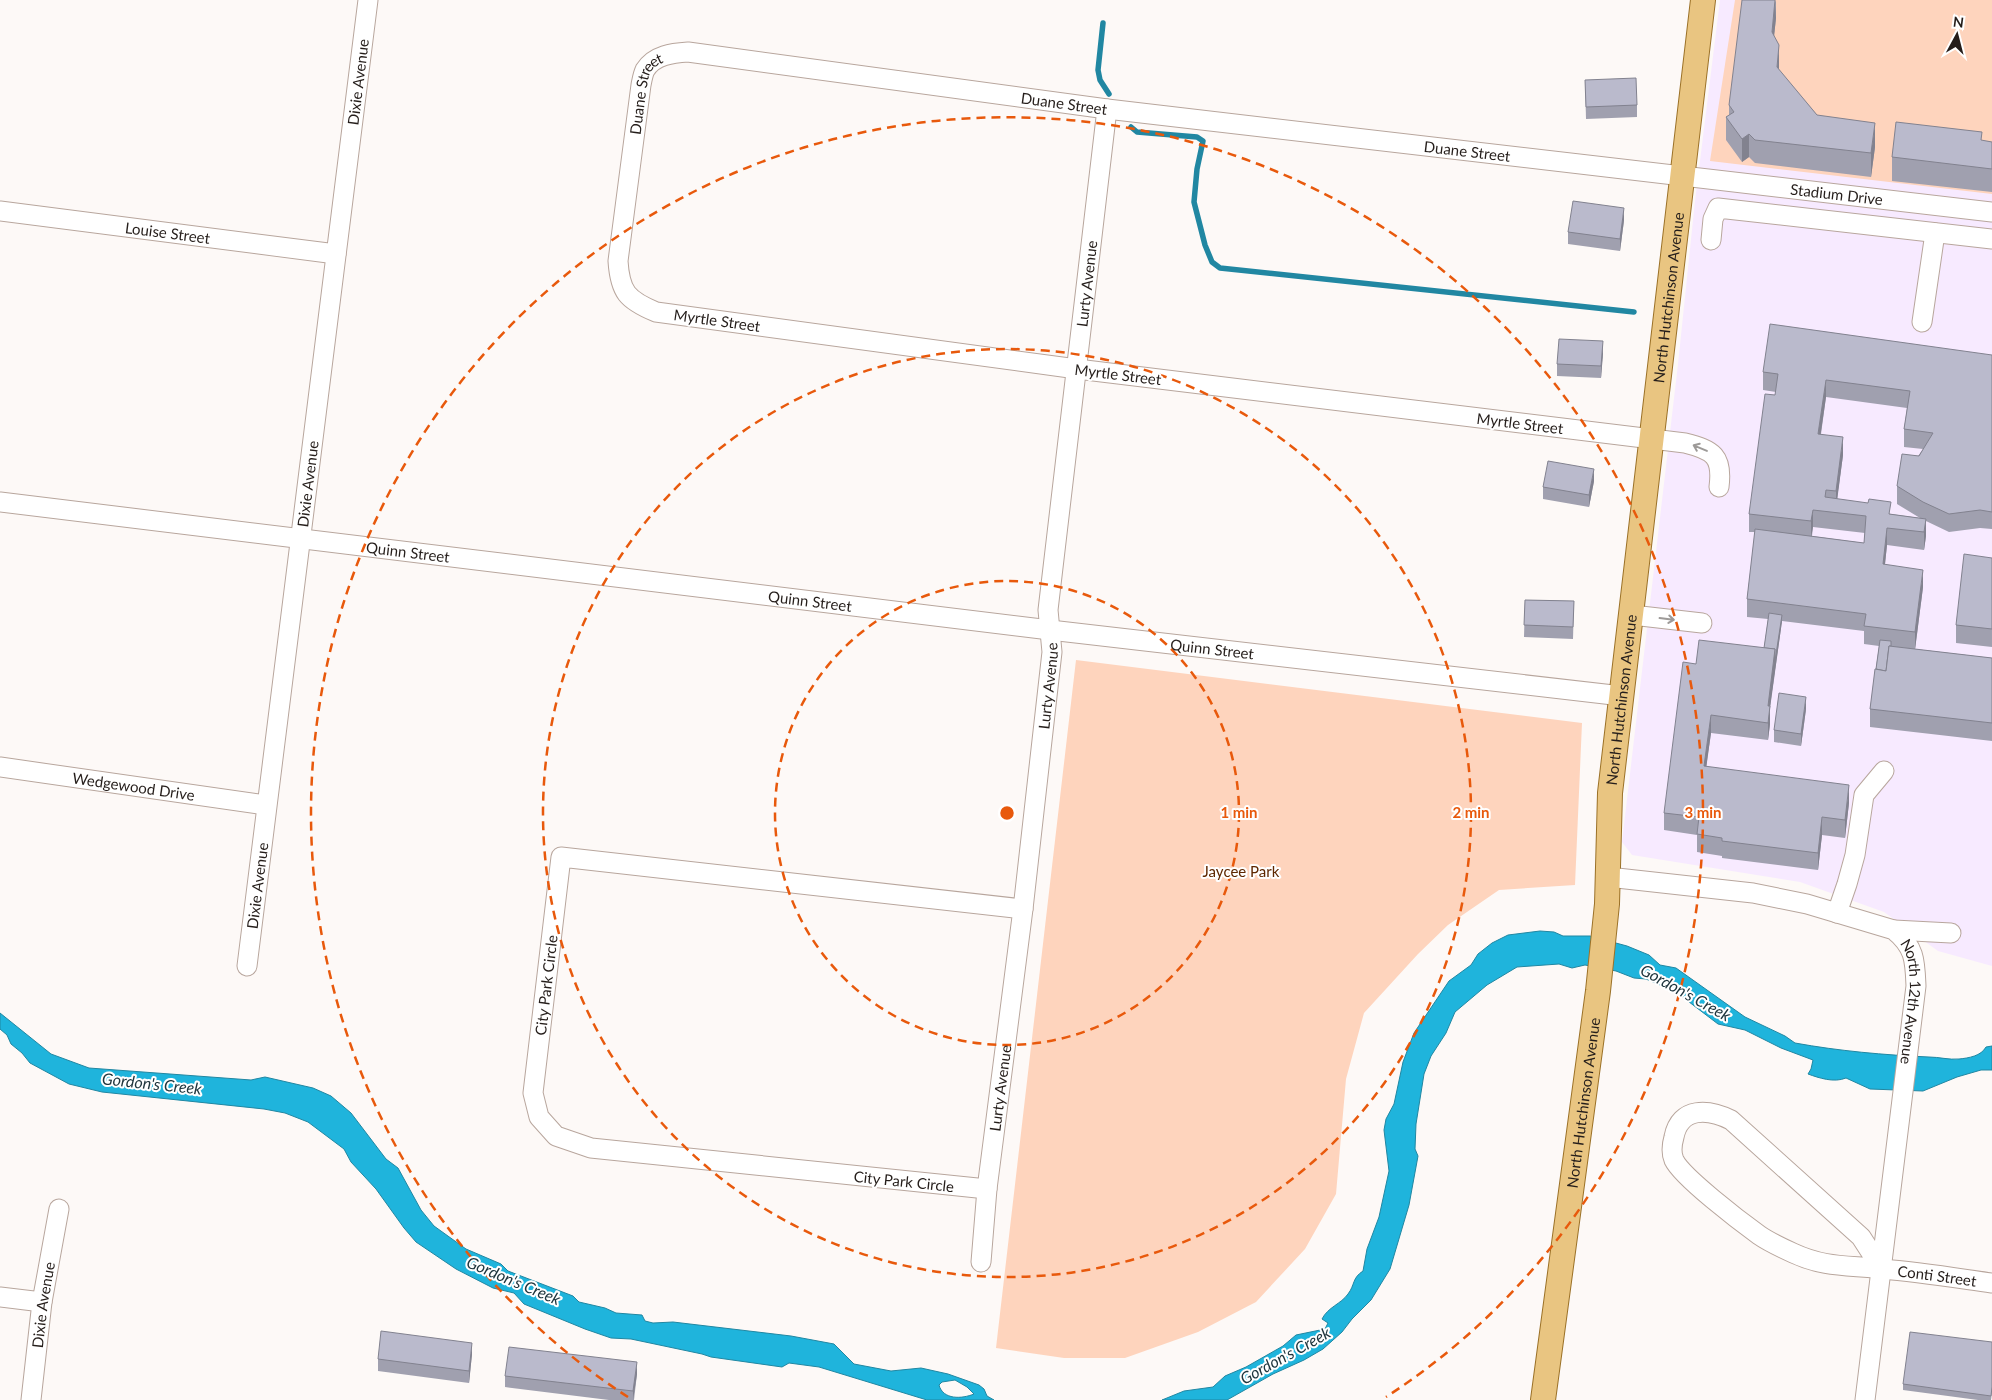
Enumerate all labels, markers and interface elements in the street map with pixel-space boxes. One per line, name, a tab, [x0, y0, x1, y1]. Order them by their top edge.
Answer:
north arrow	[1932, 10, 1982, 60]
text: N	[1952, 13, 1965, 31]
street label: Dixie Avenue	[343, 38, 372, 126]
street label: Duane Street	[626, 48, 666, 136]
street label: Duane Street	[1020, 88, 1109, 118]
street label: Duane Street	[1423, 137, 1512, 165]
street label: Stadium Drive	[1789, 180, 1884, 208]
street label: North Hutchinson Avenue	[1649, 211, 1687, 384]
street label: Louise Street	[124, 218, 212, 247]
street label: Lurty Avenue	[1072, 239, 1100, 328]
street label: Myrtle Street	[673, 305, 762, 335]
street label: Myrtle Street	[1074, 360, 1163, 388]
street label: Myrtle Street	[1476, 409, 1565, 437]
street label: Dixie Avenue	[293, 439, 322, 528]
one-way arrow	[1693, 443, 1708, 453]
street label: Quinn Street	[365, 538, 451, 566]
street label: Quinn Street	[767, 587, 853, 615]
street label: North Hutchinson Avenue	[1602, 613, 1640, 786]
one-way arrow	[1659, 614, 1675, 624]
street label: Quinn Street	[1169, 635, 1256, 663]
street label: Lurty Avenue	[1034, 642, 1061, 730]
street label: Wedgewood Drive	[71, 768, 196, 804]
text: 1 min	[1220, 803, 1258, 821]
text: 2 min	[1452, 803, 1490, 821]
text: 3 min	[1684, 803, 1722, 821]
centre of rings	[998, 804, 1016, 822]
street label: Dixie Avenue	[243, 841, 271, 930]
park label: Jaycee Park	[1203, 862, 1280, 880]
street label: City Park Circle	[531, 934, 561, 1036]
street label: North 12th Avenue	[1897, 935, 1925, 1065]
water label: Gordon's Creek	[1638, 959, 1735, 1025]
street label: North Hutchinson Avenue	[1563, 1016, 1603, 1189]
street label: Lurty Avenue	[986, 1044, 1014, 1132]
water label: Gordon's Creek	[101, 1068, 203, 1098]
street label: City Park Circle	[853, 1167, 955, 1195]
water label: Gordon's Creek	[464, 1252, 564, 1308]
street label: Dixie Avenue	[28, 1260, 58, 1349]
street label: Conti Street	[1897, 1261, 1978, 1290]
water label: Gordon's Creek	[1237, 1322, 1334, 1388]

